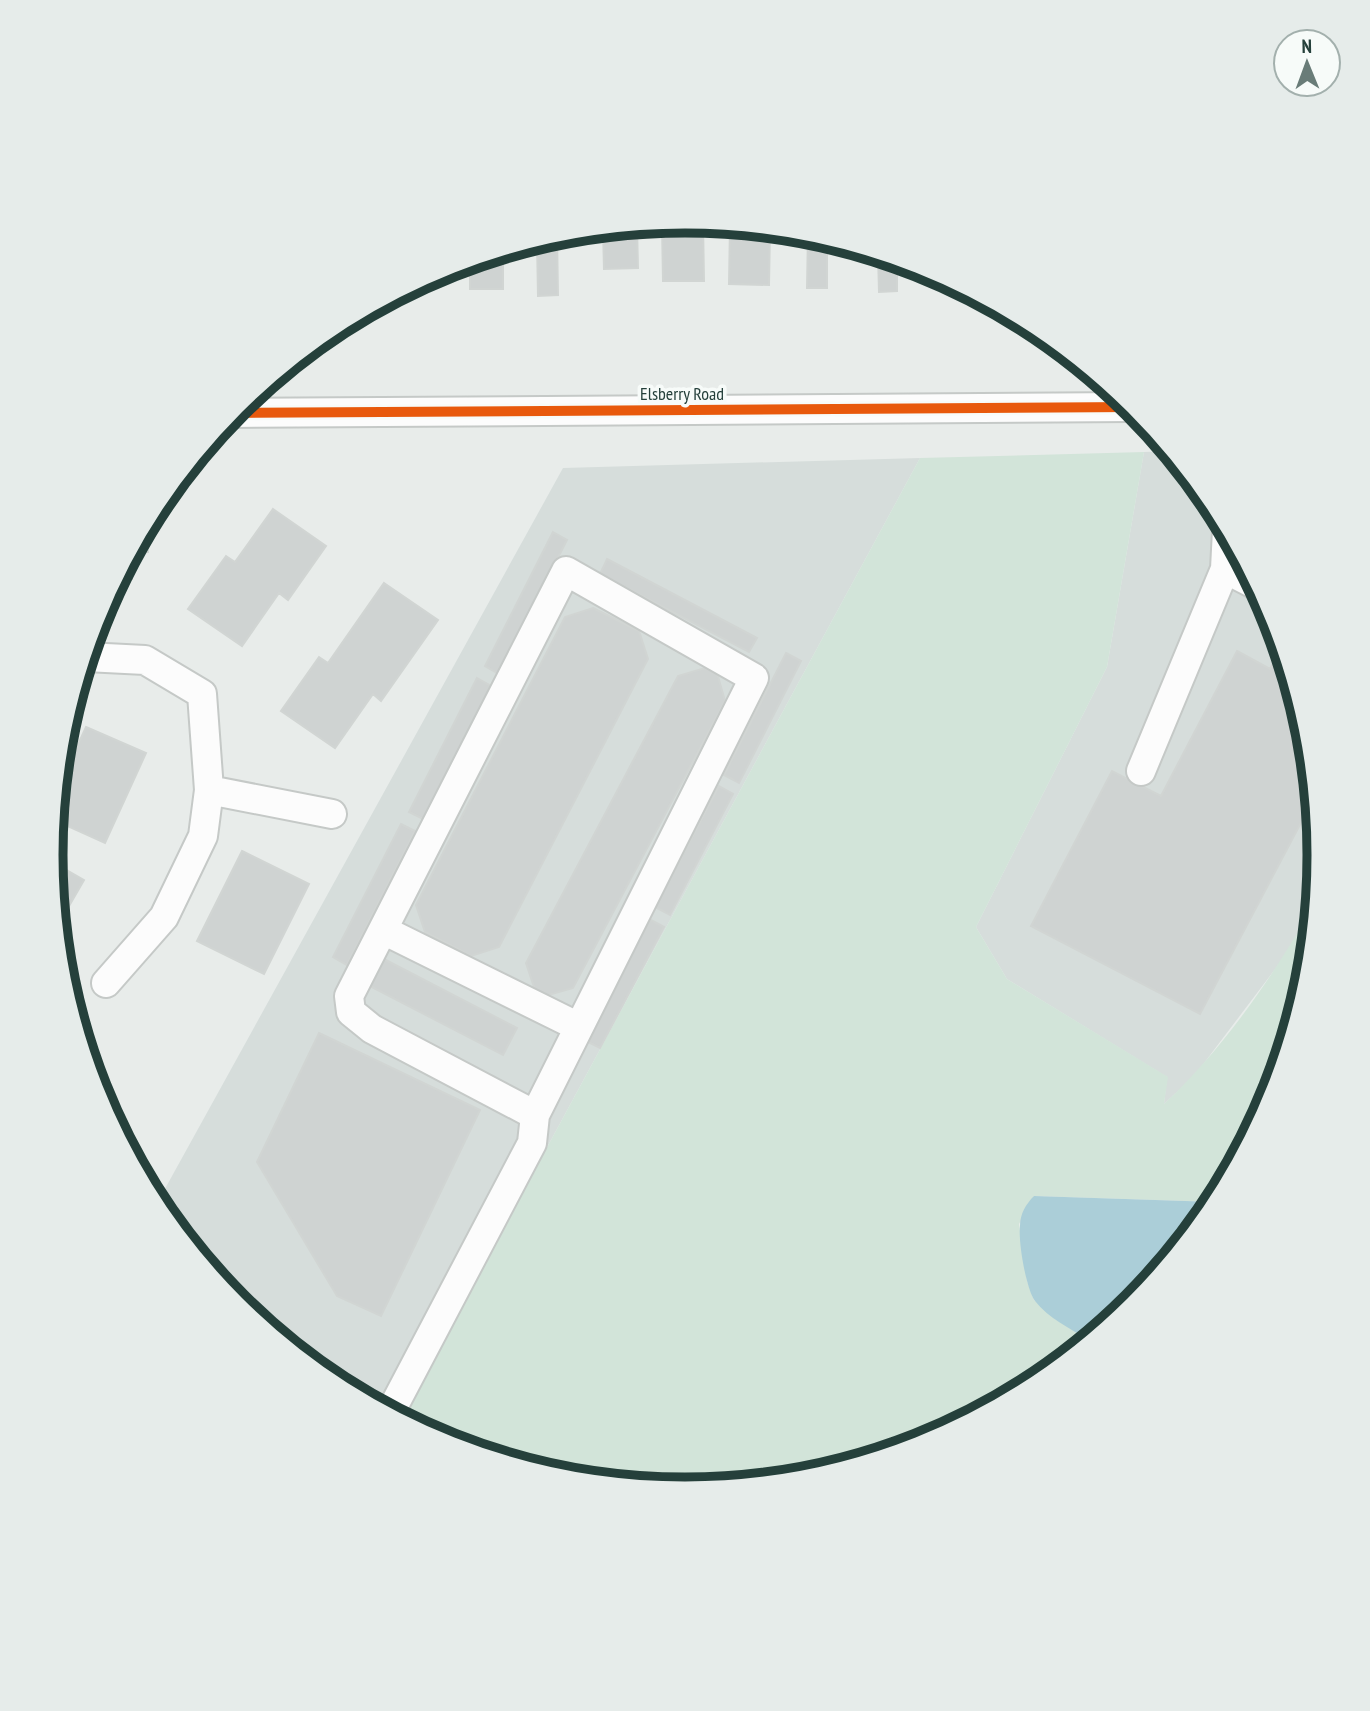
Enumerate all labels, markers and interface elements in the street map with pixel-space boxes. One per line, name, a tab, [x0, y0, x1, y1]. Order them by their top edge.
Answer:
north arrow	[1272, 28, 1342, 98]
text: N	[1301, 34, 1312, 58]
street label: Elsberry Road	[640, 382, 724, 405]

